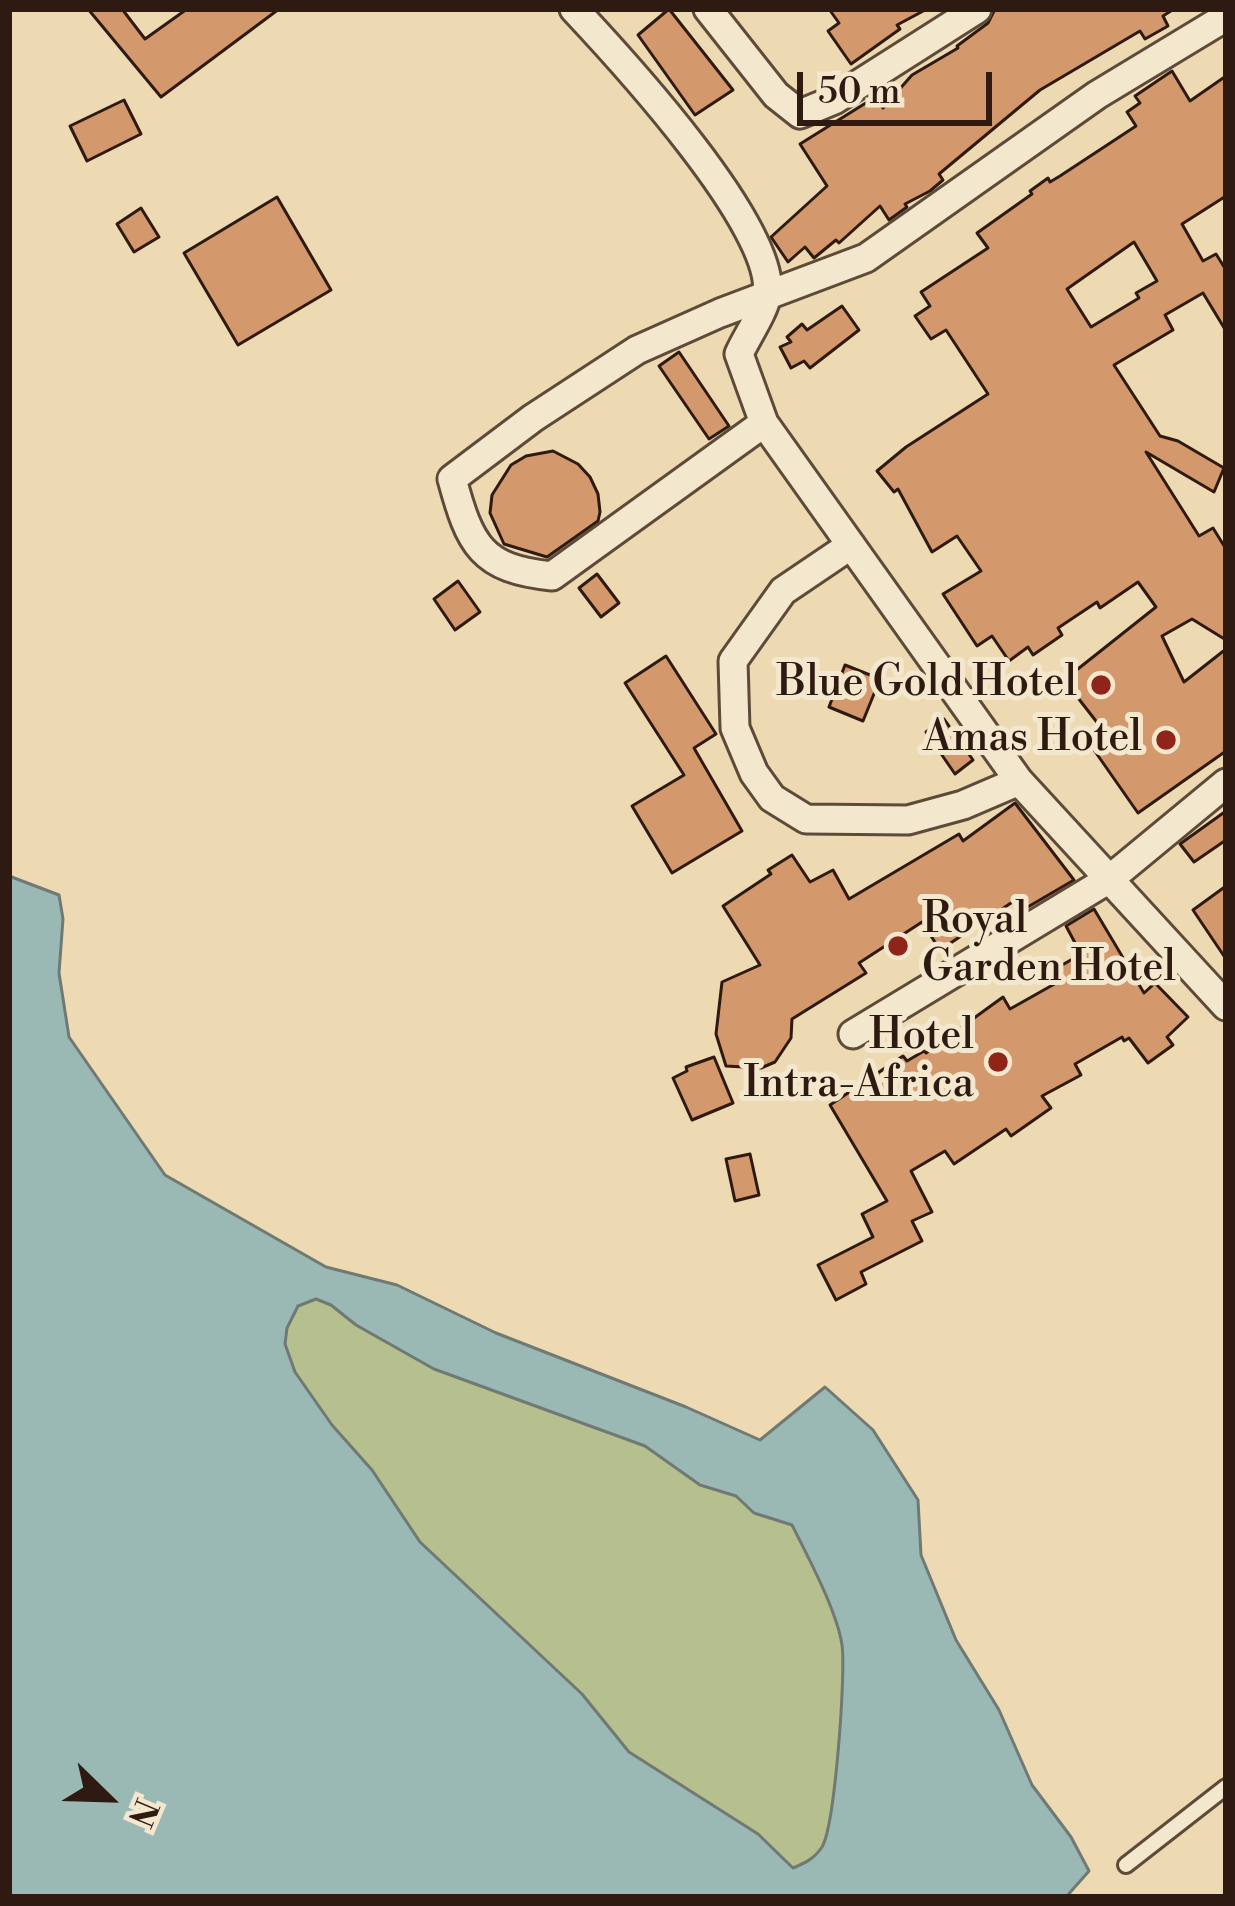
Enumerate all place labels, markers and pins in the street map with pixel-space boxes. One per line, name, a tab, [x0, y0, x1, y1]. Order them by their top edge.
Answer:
place label: Blue Gold Hotel	[777, 660, 1077, 710]
marker: Blue Gold Hotel	[1088, 672, 1114, 698]
place label: Amas Hotel	[923, 715, 1142, 765]
marker: Amas Hotel	[1153, 727, 1179, 753]
place label: Royal Garden Hotel	[922, 897, 1176, 996]
marker: Royal Garden Hotel	[885, 933, 911, 959]
place label: Hotel Intra-Africa	[743, 1013, 974, 1112]
marker: Hotel Intra-Africa	[985, 1049, 1011, 1075]

